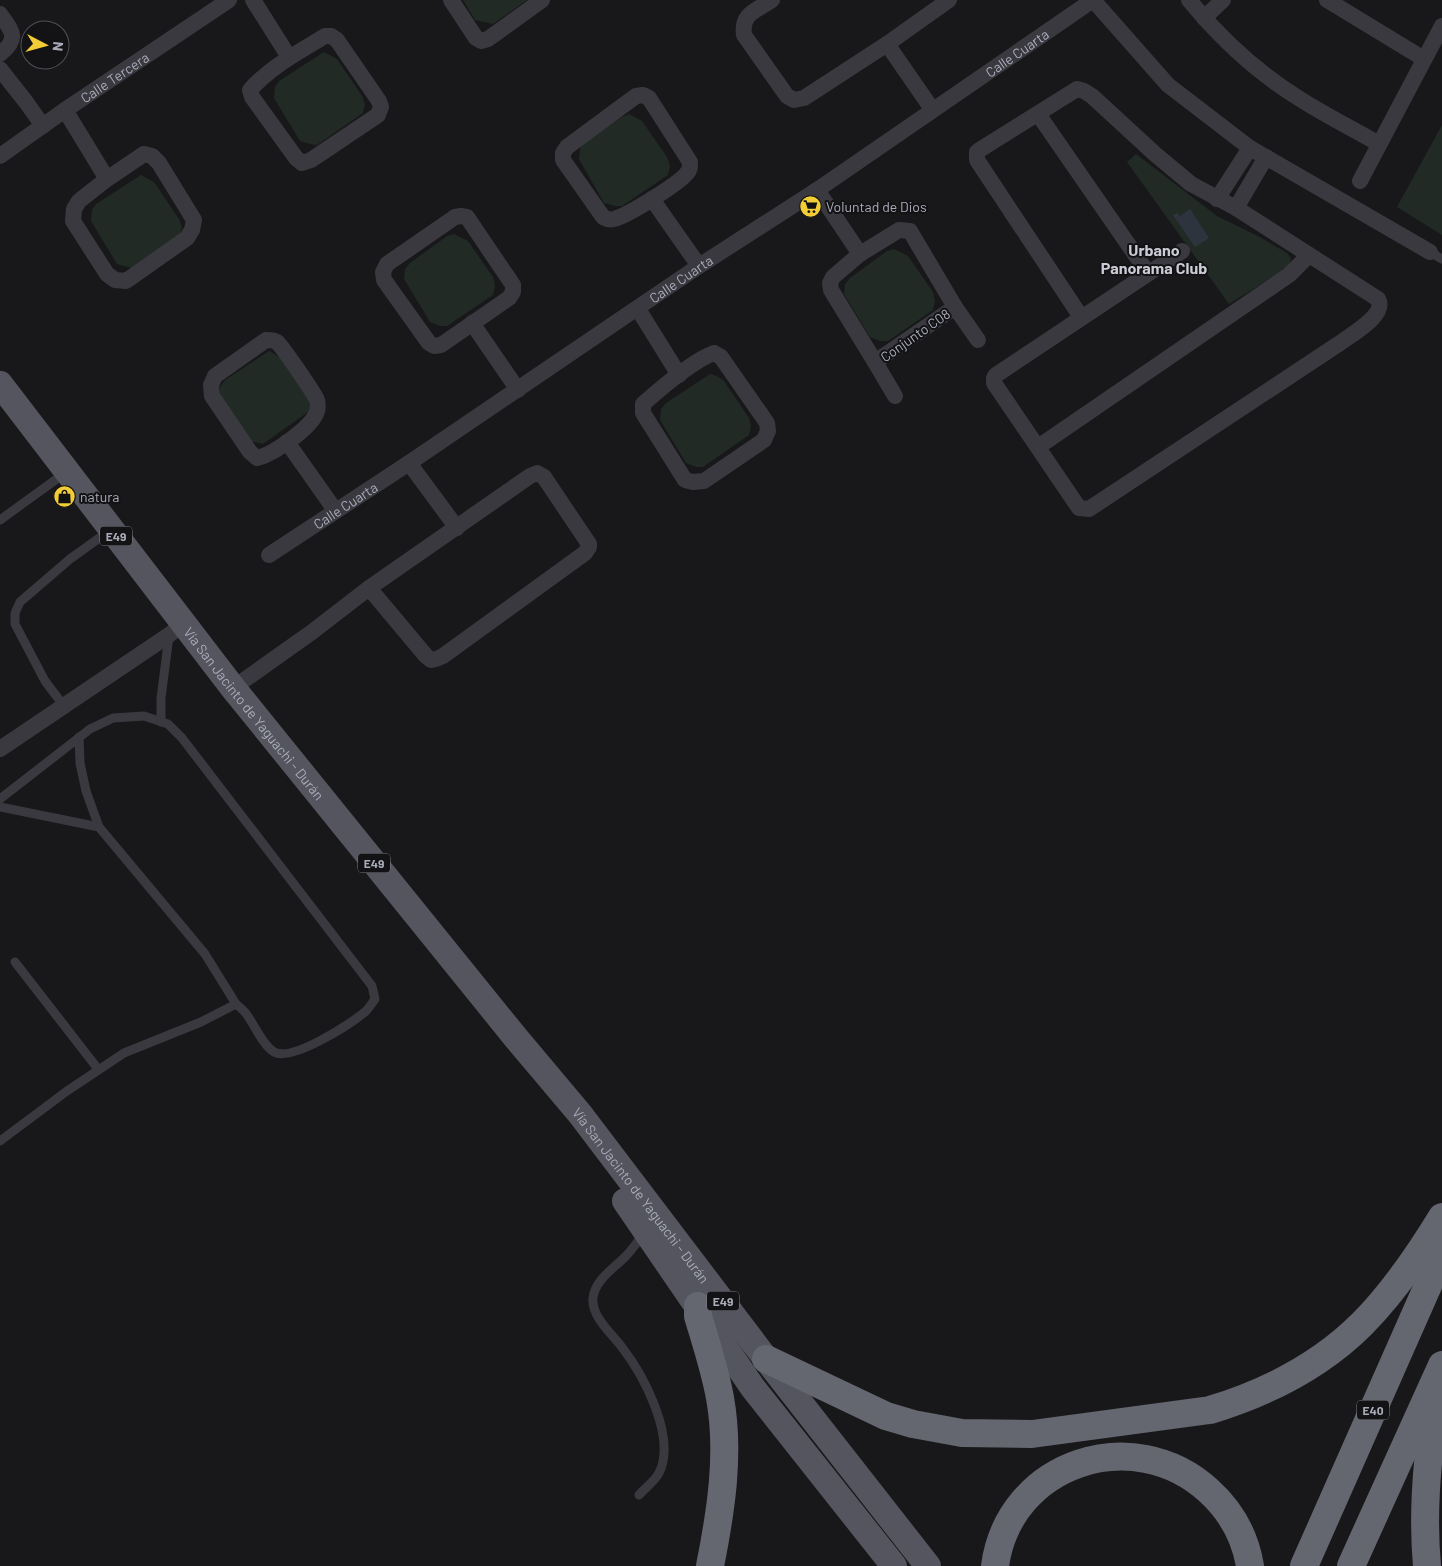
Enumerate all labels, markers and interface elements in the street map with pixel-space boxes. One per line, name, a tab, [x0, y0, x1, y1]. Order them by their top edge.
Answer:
north arrow	[20, 20, 70, 70]
street label: Calle Cuarta	[982, 25, 1052, 80]
text: N	[49, 41, 67, 52]
street label: Calle Tercera	[77, 48, 152, 106]
supermarket icon: Voluntad de Dios	[798, 194, 822, 218]
place label: Voluntad de Dios	[826, 198, 927, 215]
district label: Urbano Panorama Club	[1101, 240, 1207, 277]
street label: Calle Cuarta	[646, 251, 716, 306]
street label: Conjunto C08	[877, 305, 953, 365]
street label: Calle Cuarta	[310, 478, 380, 532]
shop icon: natura	[52, 484, 76, 508]
place label: natura	[80, 488, 119, 505]
road number: E49	[100, 526, 132, 546]
street label: Vía San Jacinto de Yaguachi - Durán	[181, 623, 328, 803]
road number: E49	[358, 854, 390, 872]
street label: Vía San Jacinto de Yaguachi - Durán	[569, 1104, 713, 1286]
road number: E49	[707, 1292, 739, 1310]
road number: E40	[1357, 1400, 1389, 1420]

